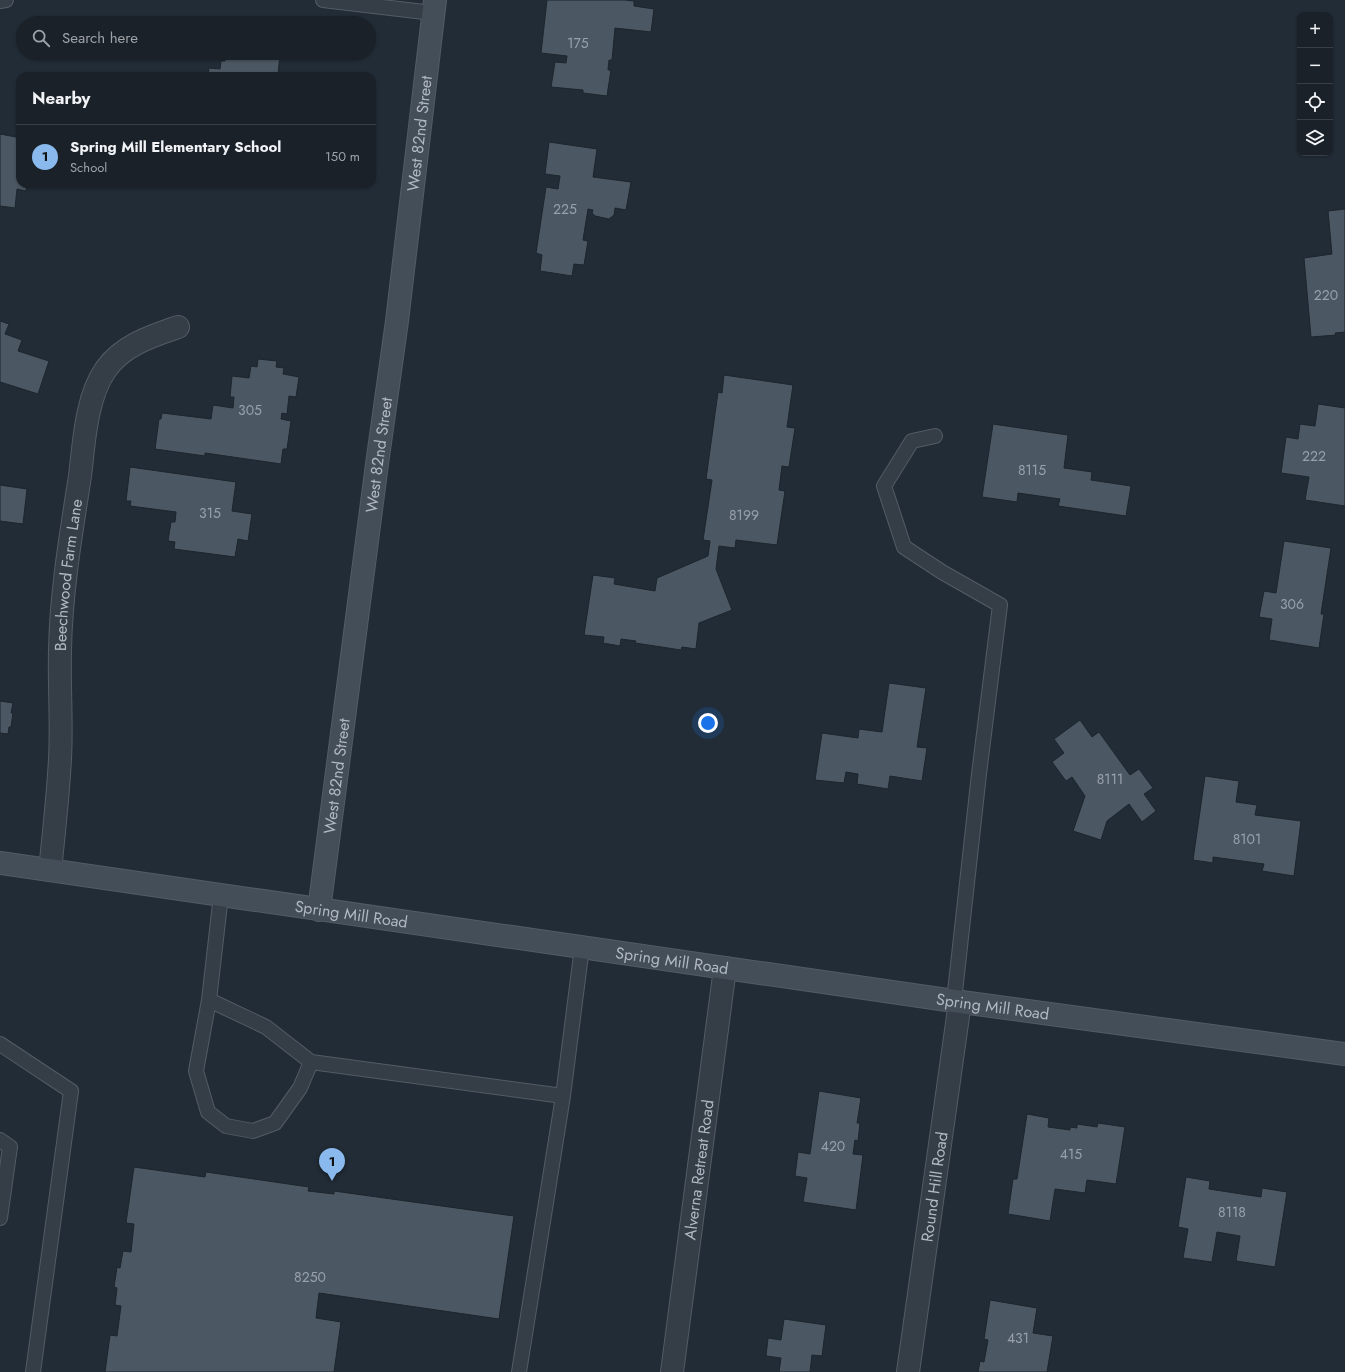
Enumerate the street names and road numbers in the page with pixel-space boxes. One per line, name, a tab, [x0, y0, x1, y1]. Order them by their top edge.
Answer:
street label: West 82nd Street	[401, 74, 437, 193]
street label: West 82nd Street	[359, 395, 398, 514]
street label: Beechwood Farm Lane	[48, 497, 88, 651]
street label: West 82nd Street	[318, 717, 355, 835]
street label: Spring Mill Road	[293, 894, 409, 933]
street label: Spring Mill Road	[614, 941, 730, 980]
street label: Spring Mill Road	[935, 987, 1051, 1025]
street label: Alverna Retreat Road	[678, 1098, 719, 1241]
street label: Round Hill Road	[915, 1130, 953, 1243]

